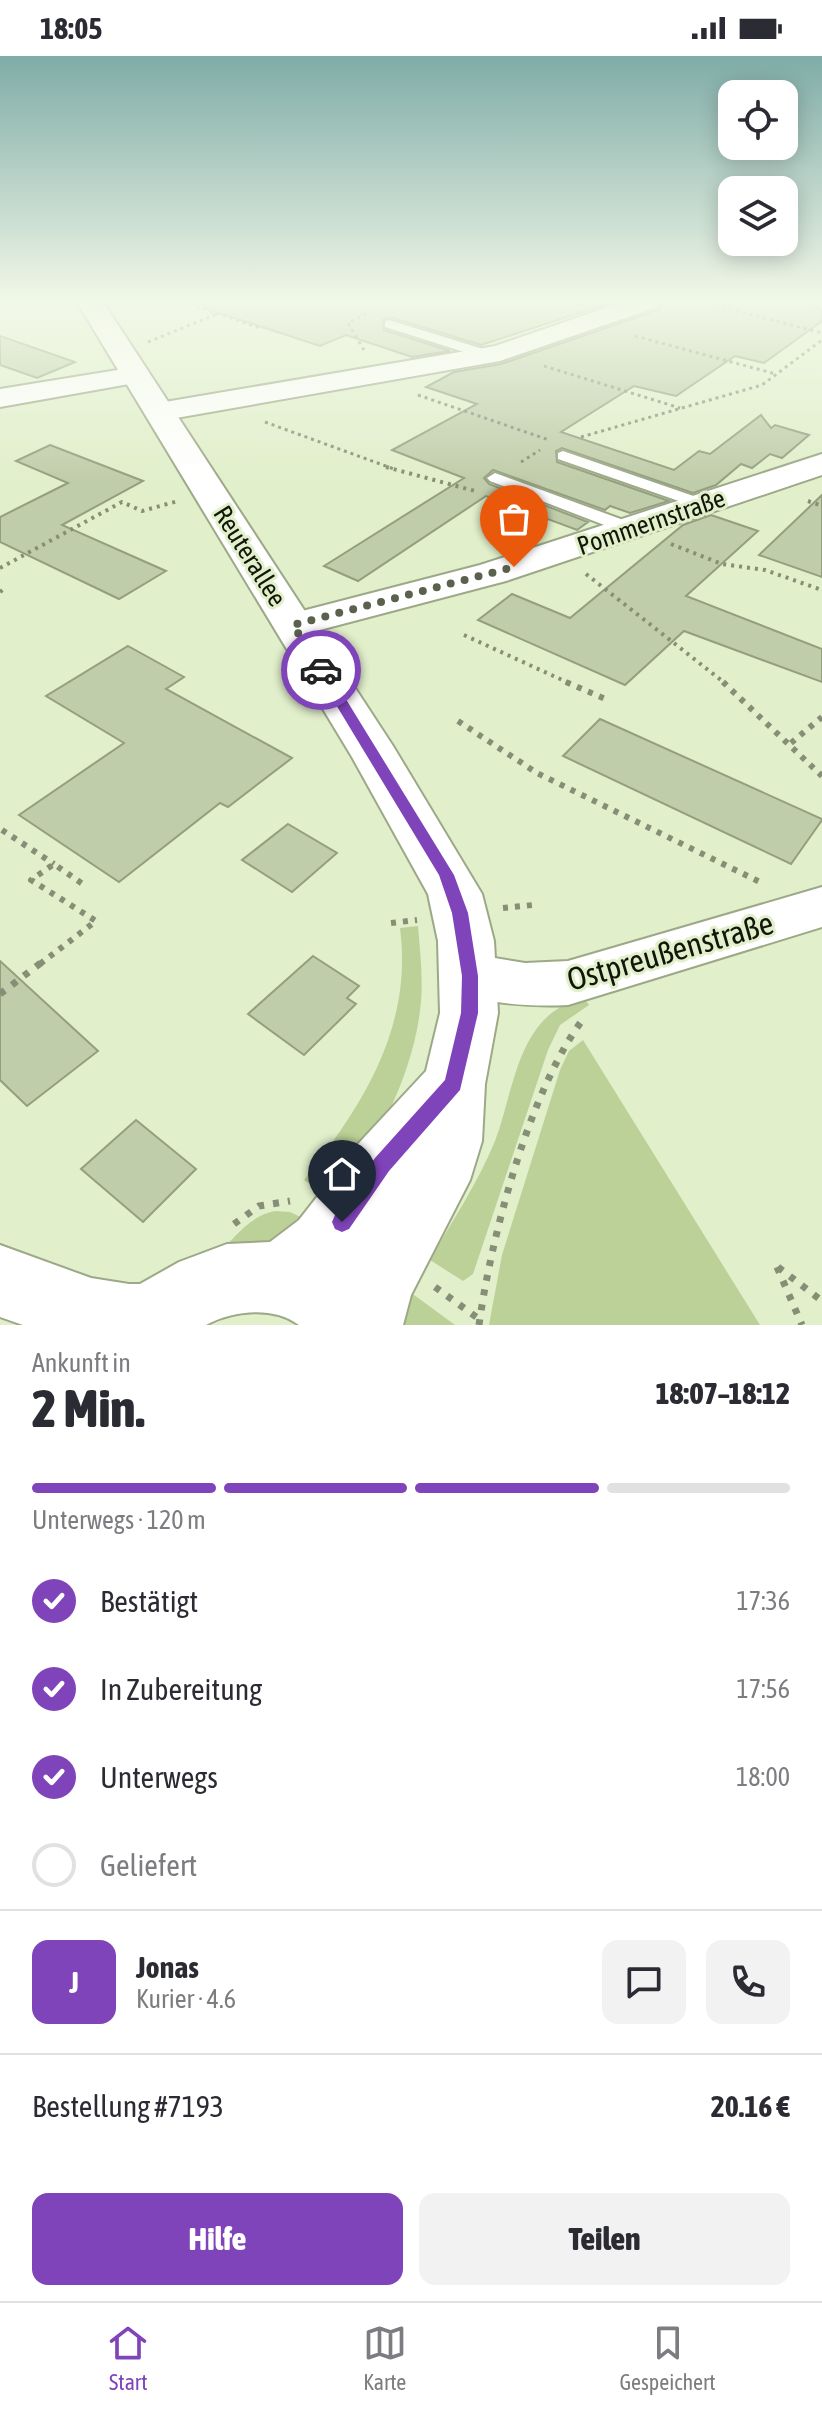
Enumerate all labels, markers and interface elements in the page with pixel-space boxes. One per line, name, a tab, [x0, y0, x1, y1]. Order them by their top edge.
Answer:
text: 18:05	[40, 11, 102, 45]
map controls	[718, 80, 798, 256]
button: locate	[718, 80, 798, 160]
button: layers	[718, 176, 798, 256]
street label: Pommernstraße	[573, 483, 729, 561]
pin	[480, 485, 548, 567]
icon: bag	[492, 497, 536, 541]
street label: Reuterallee	[207, 500, 293, 612]
courier	[281, 630, 361, 710]
icon: car	[299, 648, 343, 692]
street label: Ostpreußenstraße	[563, 904, 777, 998]
pin	[308, 1140, 376, 1222]
icon: home	[320, 1152, 364, 1196]
text: Ankunft in	[32, 1348, 131, 1378]
text: 18:07–18:12	[655, 1376, 790, 1410]
text: 2 Min.	[32, 1378, 145, 1438]
text: Unterwegs · 120 m	[32, 1505, 206, 1535]
icon: check	[32, 1579, 76, 1623]
text: Bestätigt	[100, 1584, 198, 1618]
text: 17:36	[736, 1586, 790, 1616]
icon: check	[32, 1667, 76, 1711]
text: In Zubereitung	[100, 1672, 262, 1706]
text: 17:56	[736, 1674, 790, 1704]
icon: check	[32, 1755, 76, 1799]
text: Unterwegs	[100, 1760, 218, 1794]
text: 18:00	[736, 1762, 790, 1792]
text: Geliefert	[100, 1848, 197, 1882]
button: chat	[602, 1940, 686, 2024]
button: phone	[706, 1940, 790, 2024]
text: Jonas	[136, 1950, 199, 1984]
text: J	[69, 1965, 79, 1999]
text: Kurier · 4.6	[136, 1984, 236, 2014]
text: Bestellung #7193	[32, 2089, 224, 2123]
text: 20.16 €	[711, 2089, 790, 2123]
button: Hilfe	[32, 2193, 403, 2285]
button: Teilen	[419, 2193, 790, 2285]
tab: Start	[106, 2321, 150, 2395]
tab: Karte	[363, 2321, 407, 2395]
tab: Gespeichert	[619, 2321, 716, 2395]

